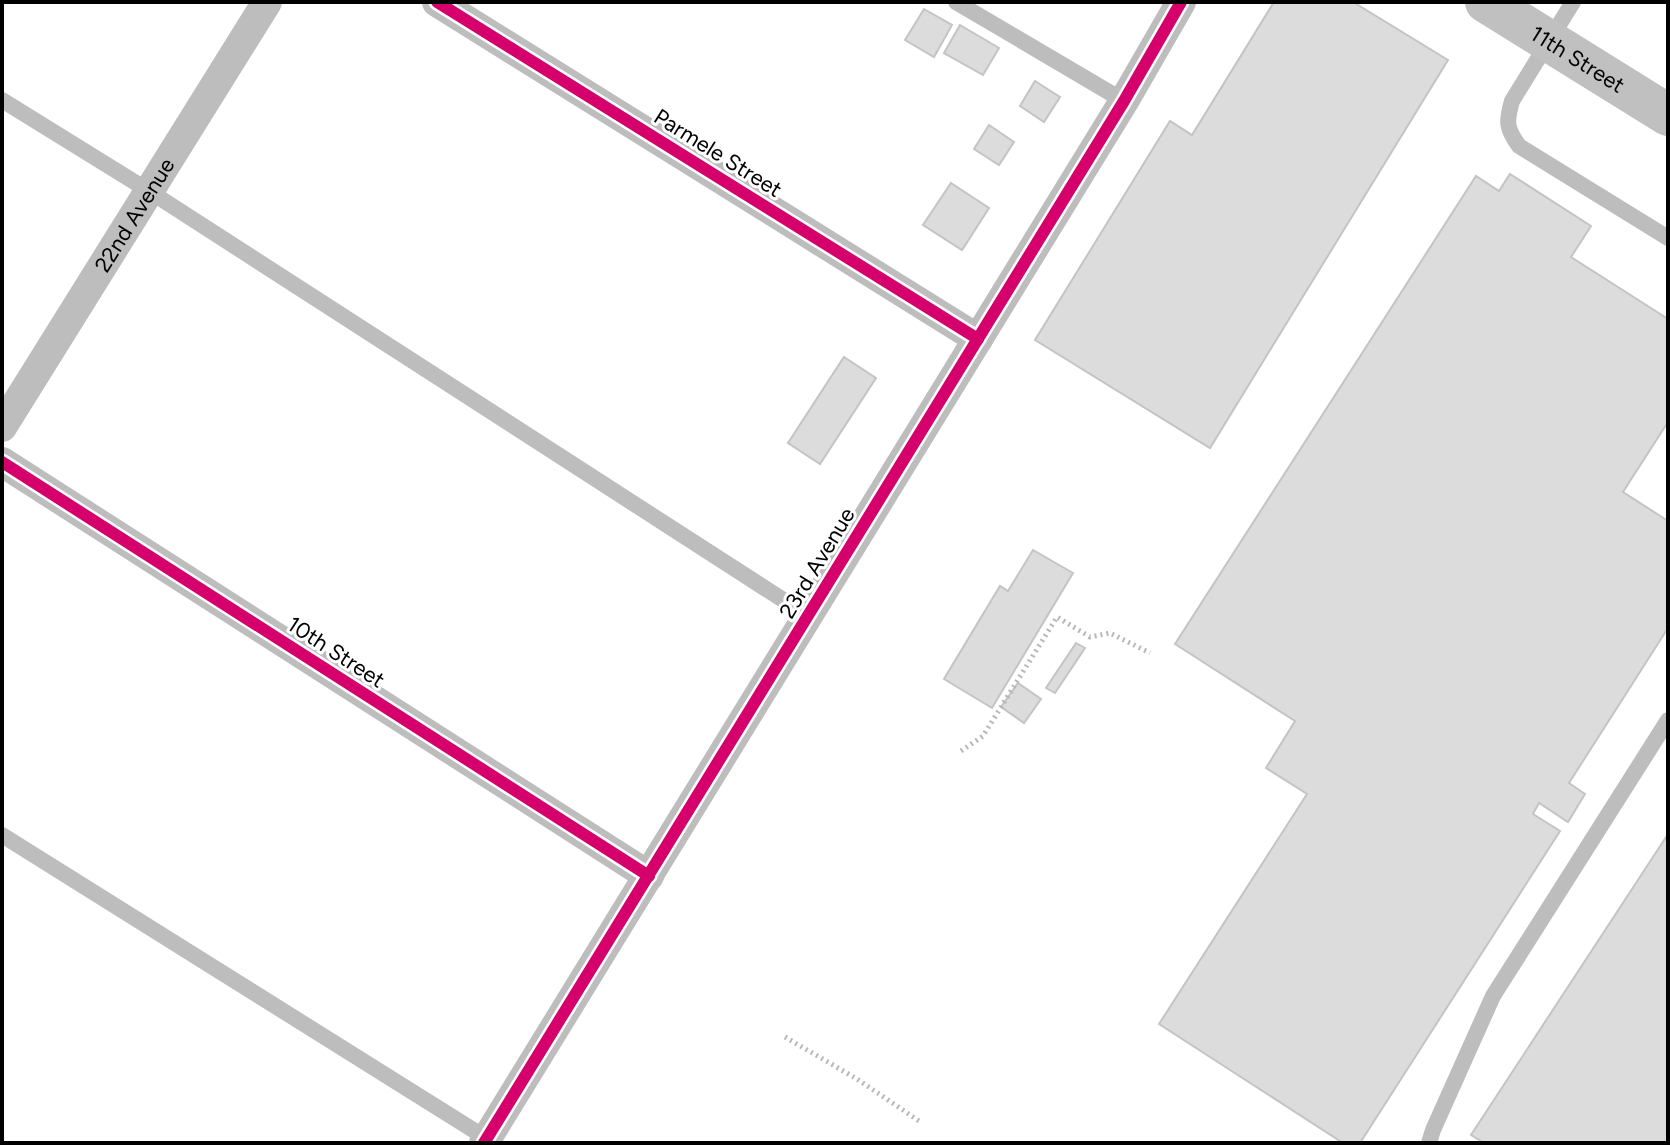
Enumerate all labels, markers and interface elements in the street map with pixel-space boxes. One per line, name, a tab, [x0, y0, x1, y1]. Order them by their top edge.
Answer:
street label: 11th Street	[1526, 20, 1630, 98]
street label: Parmele Street	[649, 103, 787, 203]
street label: 22nd Avenue	[89, 153, 180, 277]
street label: 23rd Avenue	[773, 503, 861, 623]
street label: 10th Street	[282, 610, 390, 694]

